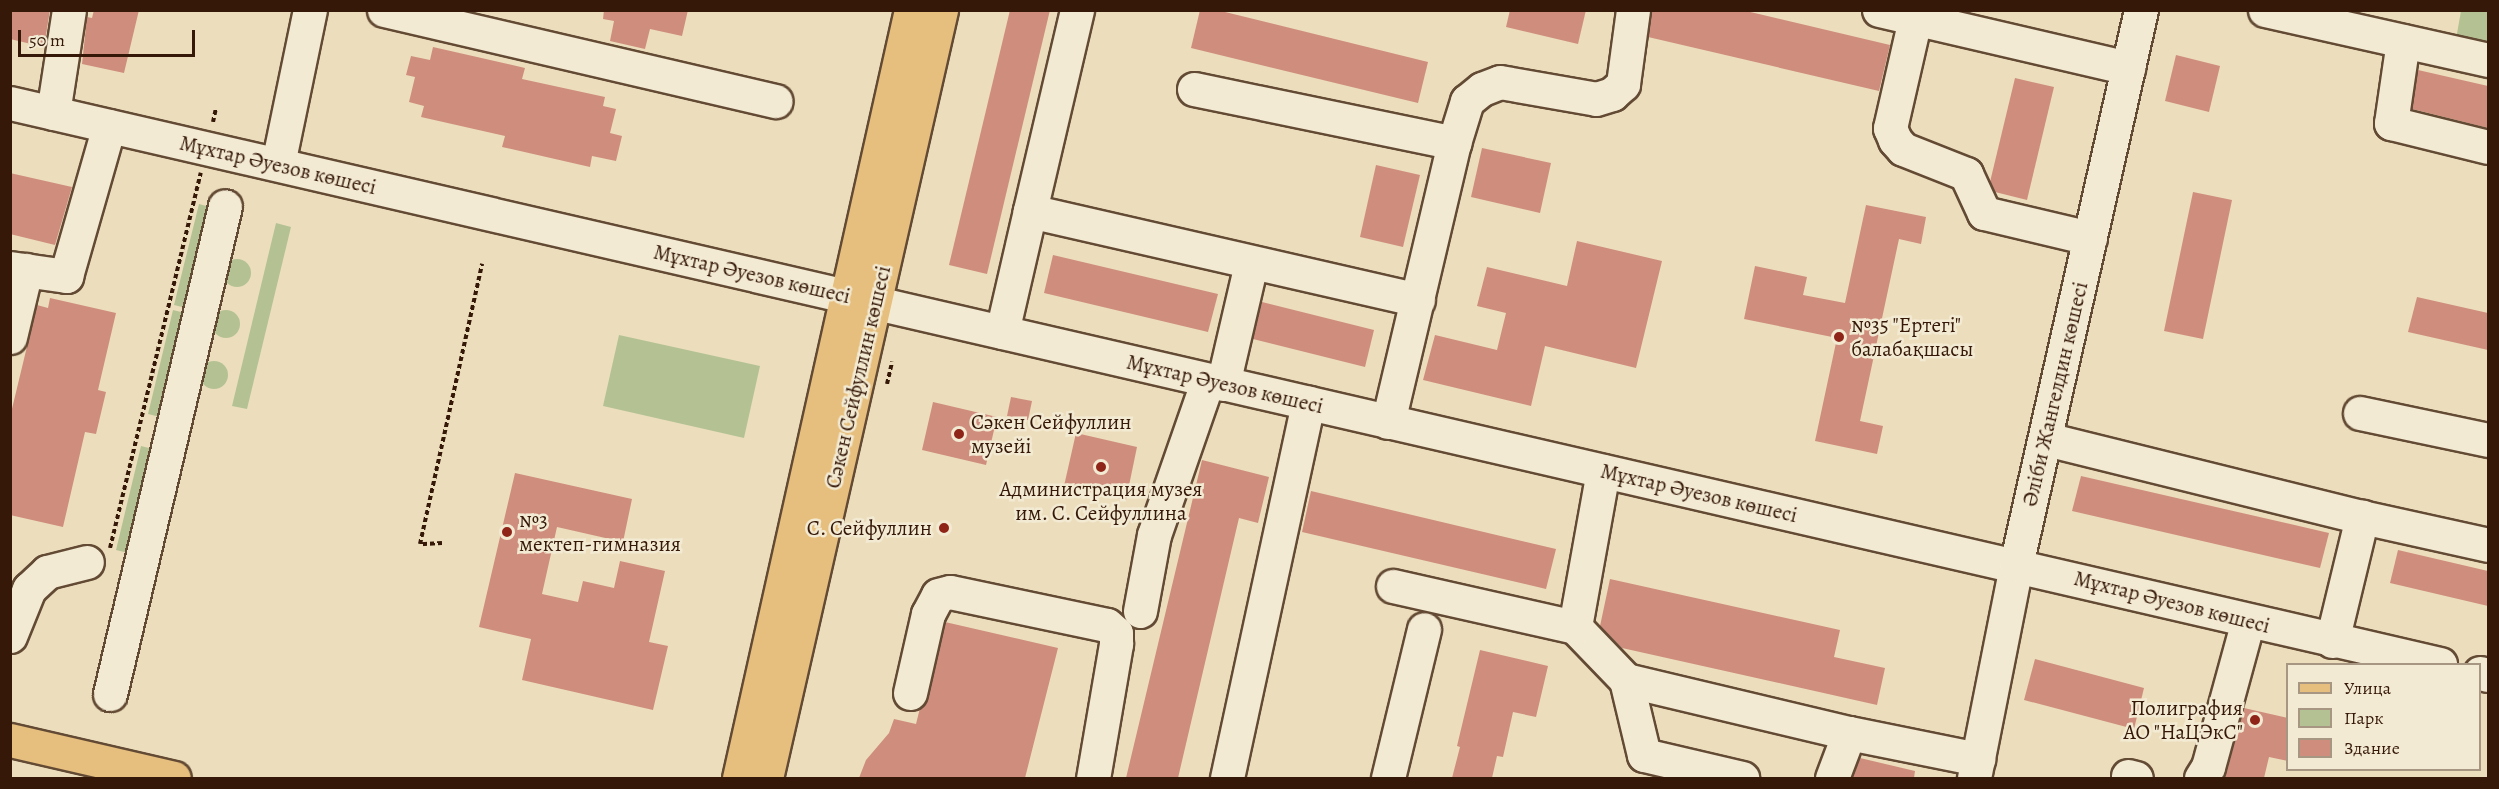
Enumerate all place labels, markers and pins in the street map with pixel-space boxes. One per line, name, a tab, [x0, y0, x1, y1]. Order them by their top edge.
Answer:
place label: №35 "Ертегі" балабақшасы	[1851, 312, 1973, 362]
marker: №35 "Ертегі" балабақшасы	[1832, 330, 1846, 344]
place label: Сәкен Сейфуллин музейі	[971, 409, 1132, 459]
marker: Сәкен Сейфуллин музейі	[952, 427, 966, 441]
marker: Администрация музея им. С. Сейфуллина	[1094, 460, 1108, 474]
place label: Администрация музея им. С. Сейфуллина	[1000, 476, 1202, 526]
place label: №3 мектеп-гимназия	[519, 507, 681, 557]
place label: С. Сейфуллин	[806, 515, 932, 541]
marker: С. Сейфуллин	[937, 521, 951, 535]
marker: №3 мектеп-гимназия	[500, 525, 514, 539]
place label: Полиграфия АО "НаЦЭкС"	[2123, 695, 2243, 745]
marker: Полиграфия АО "НаЦЭкС"	[2248, 713, 2262, 727]

